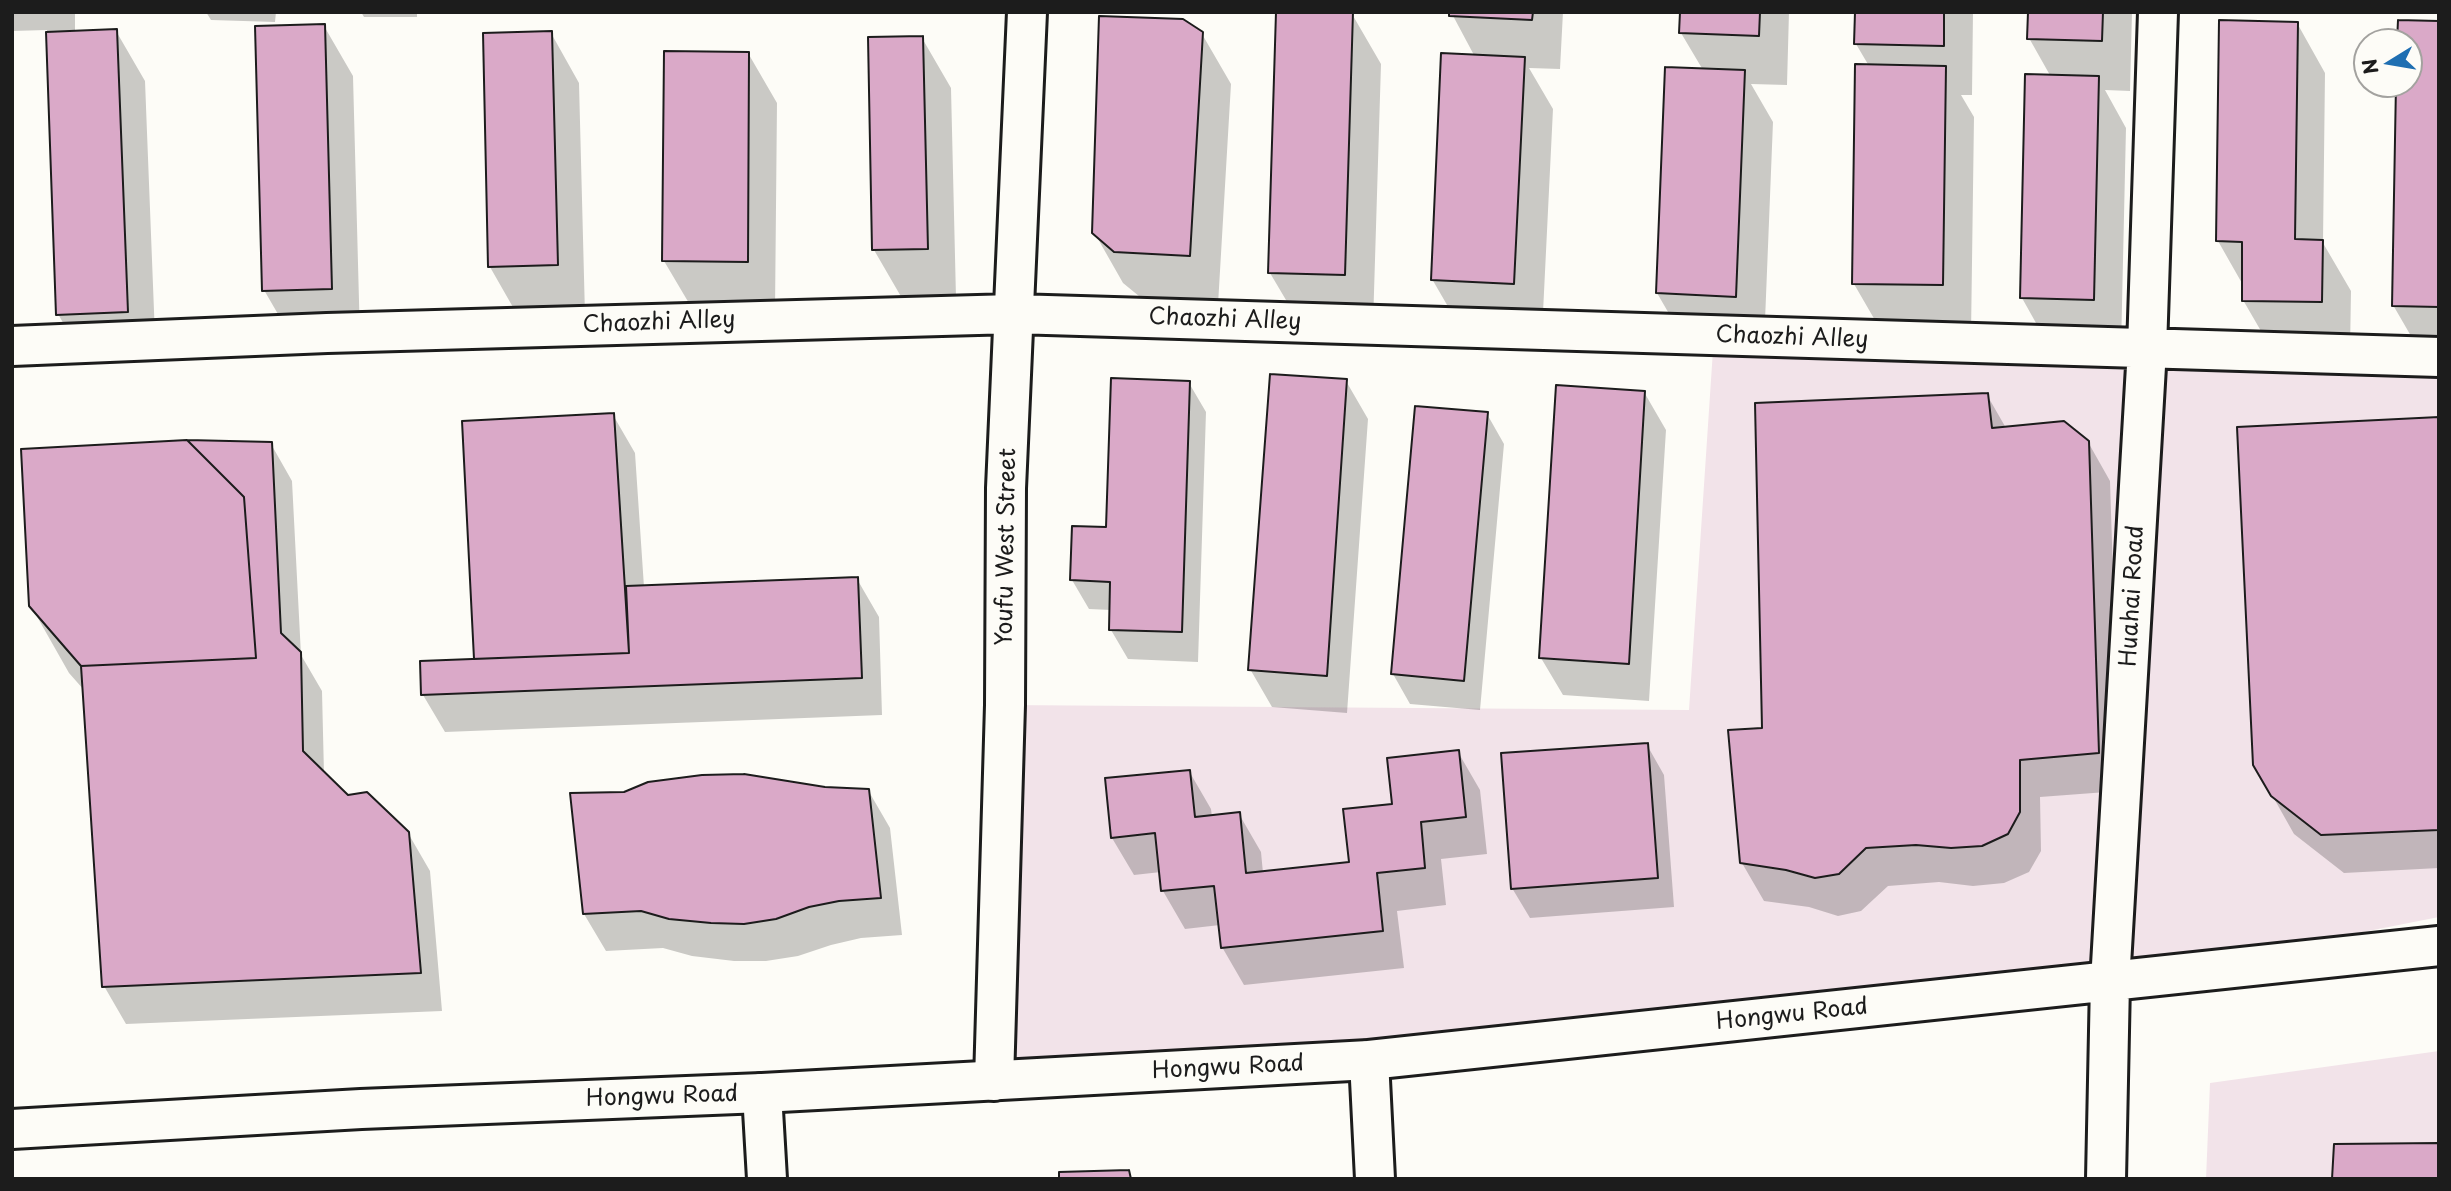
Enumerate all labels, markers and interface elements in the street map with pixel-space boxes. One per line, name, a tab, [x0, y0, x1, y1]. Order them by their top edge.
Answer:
north arrow	[2353, 28, 2423, 98]
text: N	[2354, 57, 2385, 77]
street label: Chaozhi Alley	[1148, 304, 1302, 336]
street label: Chaozhi Alley	[582, 307, 736, 339]
street label: Chaozhi Alley	[1715, 322, 1869, 354]
street label: Youfu West Street	[991, 448, 1023, 646]
street label: Huahai Road	[2116, 525, 2150, 667]
street label: Hongwu Road	[1715, 993, 1869, 1037]
street label: Hongwu Road	[1151, 1050, 1305, 1086]
street label: Hongwu Road	[585, 1081, 739, 1113]

